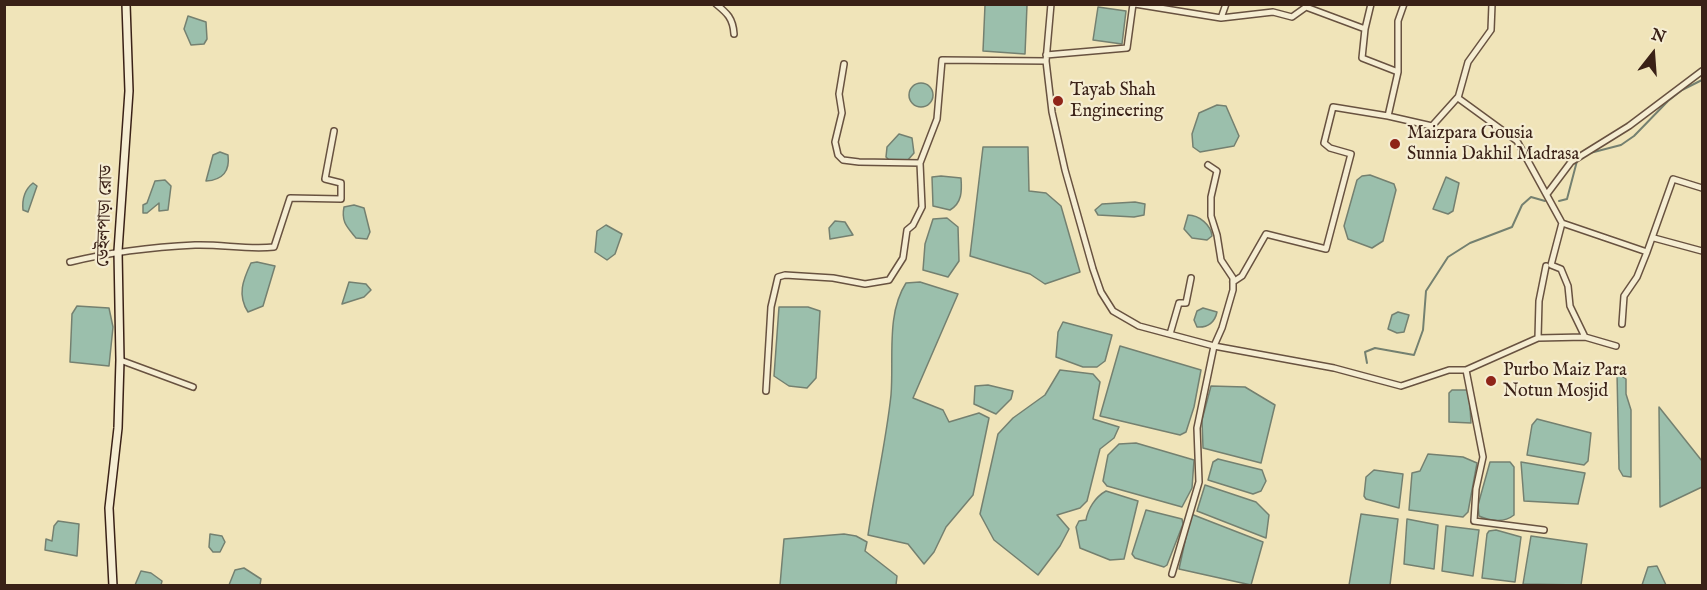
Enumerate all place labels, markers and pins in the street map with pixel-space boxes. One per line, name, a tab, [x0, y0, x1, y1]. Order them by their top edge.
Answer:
place label: Tayab Shah Engineering	[1070, 80, 1164, 122]
marker: Tayab Shah Engineering	[1051, 94, 1065, 108]
place label: Maizpara Gousia Sunnia Dakhil Madrasa	[1407, 123, 1579, 166]
marker: Maizpara Gousia Sunnia Dakhil Madrasa	[1388, 137, 1402, 151]
place label: Purbo Maiz Para Notun Mosjid	[1503, 360, 1627, 403]
marker: Purbo Maiz Para Notun Mosjid	[1484, 374, 1498, 388]

